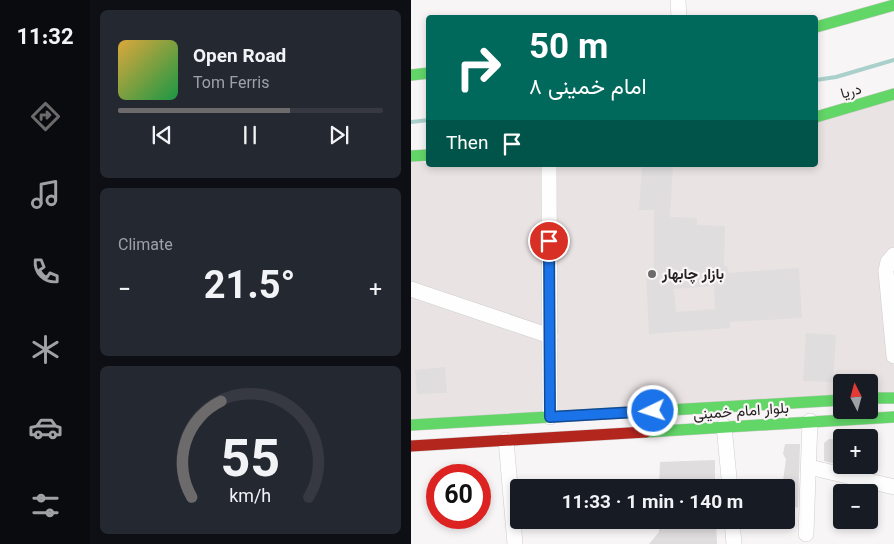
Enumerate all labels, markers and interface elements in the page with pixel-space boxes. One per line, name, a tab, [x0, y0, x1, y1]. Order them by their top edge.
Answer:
text: 11:32	[16, 21, 74, 56]
text: 50 m	[529, 22, 608, 77]
icon: right	[446, 35, 511, 100]
text: Open Road	[193, 43, 286, 72]
text: امام خمینی ۸	[529, 71, 646, 106]
text: Tom Ferris	[193, 72, 269, 97]
street label: دریا	[838, 79, 865, 106]
icon: directions	[28, 99, 63, 134]
icon: previous	[148, 121, 176, 149]
icon: pause	[236, 121, 264, 149]
icon: next	[325, 121, 353, 149]
text: Then	[446, 130, 488, 159]
icon: arrive	[498, 130, 526, 158]
icon: music	[28, 177, 63, 212]
pin	[528, 220, 570, 262]
icon: arrive	[535, 227, 563, 255]
text: Climate	[118, 234, 173, 259]
icon: phone	[28, 254, 63, 289]
text: 21.5°	[204, 259, 295, 318]
place label: بازار چابهار	[661, 264, 724, 287]
text: −	[118, 267, 131, 311]
text: +	[368, 267, 383, 311]
marker: بازار چابهار	[646, 268, 658, 280]
icon: climate	[28, 332, 63, 367]
north arrow	[833, 374, 879, 419]
map controls	[833, 374, 878, 529]
position arrow	[626, 384, 678, 436]
street label: بلوار امام خمینی	[693, 398, 790, 427]
icon: car	[28, 410, 63, 445]
text: 55	[221, 423, 280, 504]
button: +	[833, 429, 878, 474]
speed limit sign: 60	[426, 464, 491, 529]
text: km/h	[230, 484, 271, 512]
button: −	[833, 484, 878, 529]
icon: filters	[28, 488, 63, 523]
text: 11:33 · 1 min · 140 m	[562, 489, 743, 518]

